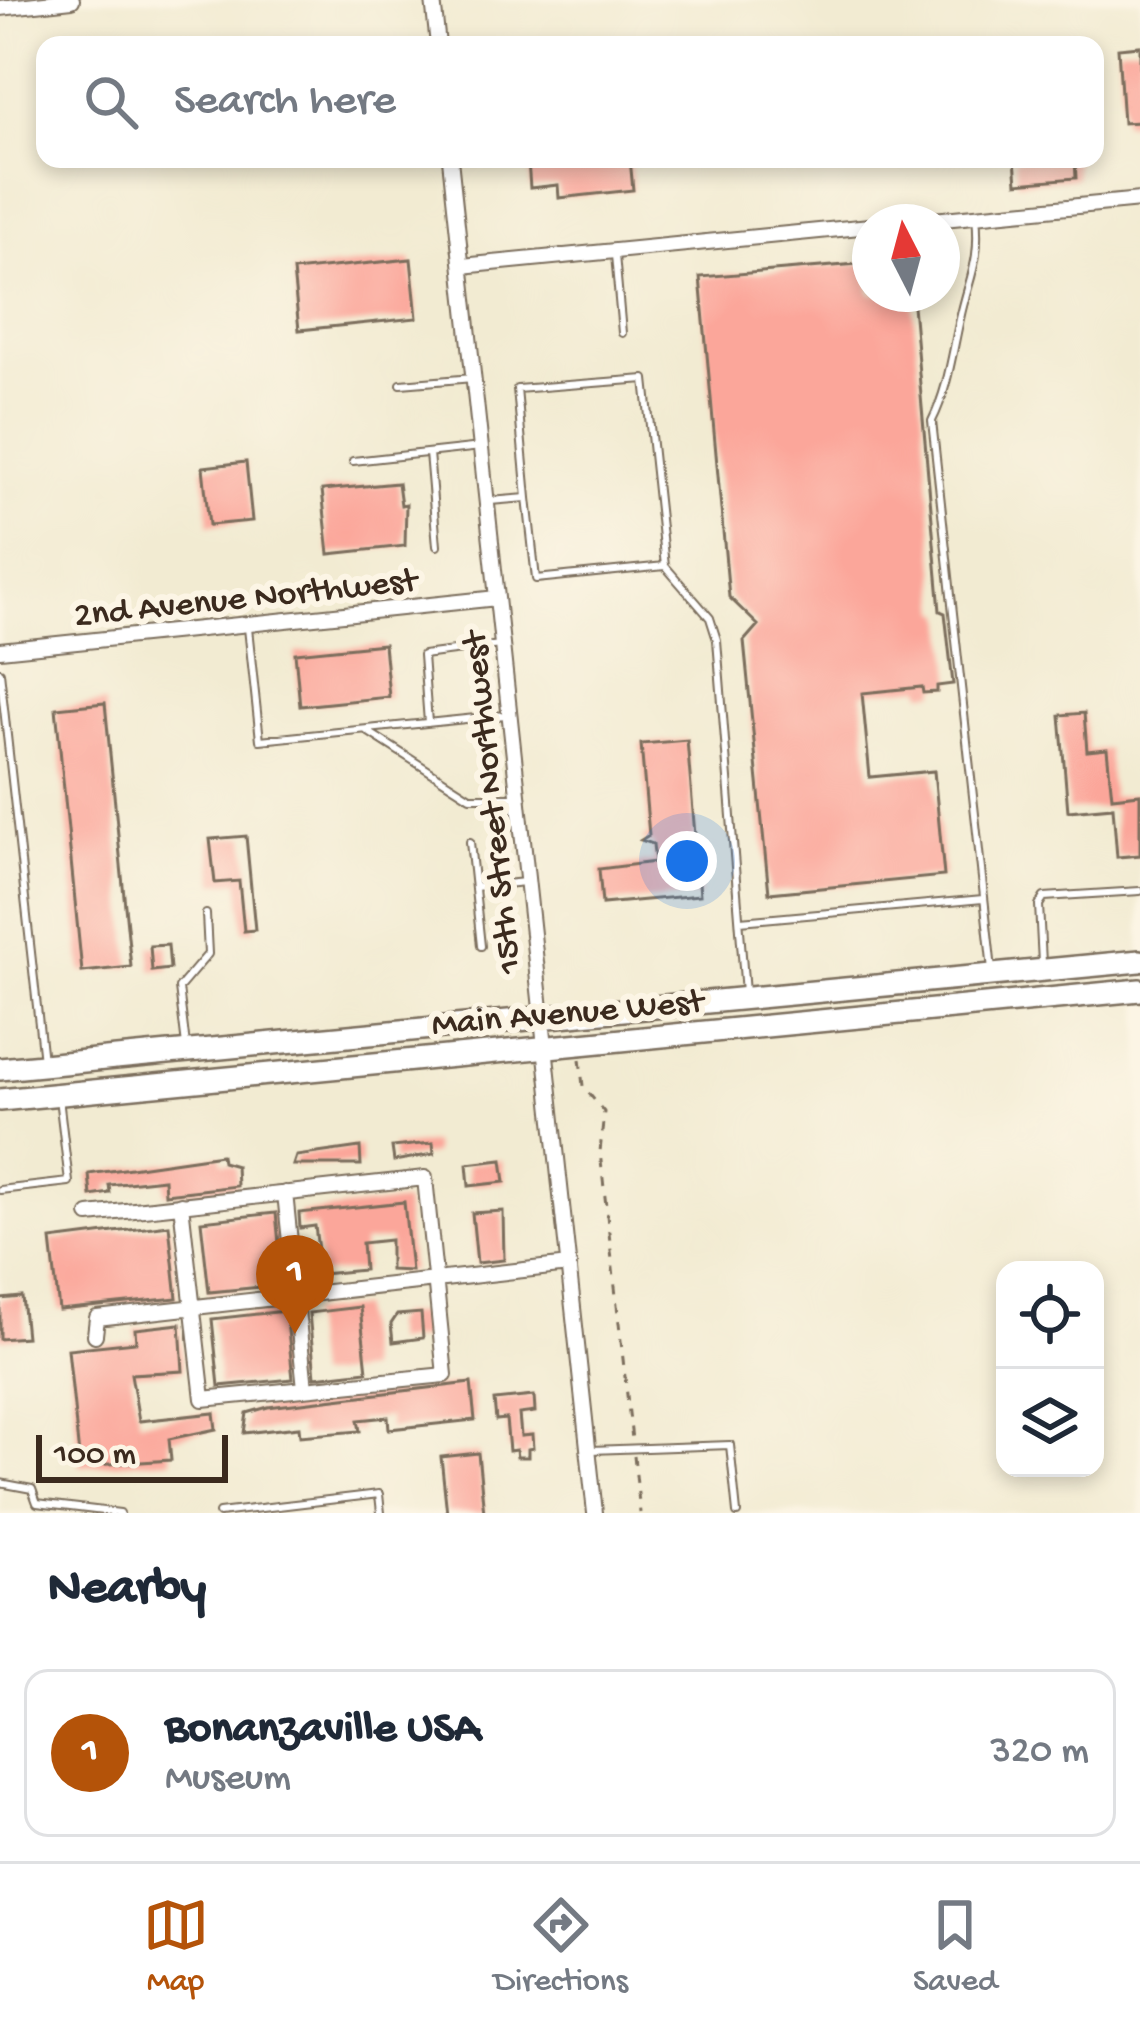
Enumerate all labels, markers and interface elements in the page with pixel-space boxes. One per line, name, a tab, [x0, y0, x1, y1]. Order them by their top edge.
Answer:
search box	[36, 36, 1104, 168]
icon: search	[78, 69, 144, 135]
text: Search here	[174, 76, 396, 129]
north arrow	[852, 204, 960, 312]
street label: 2nd Avenue Northwest	[72, 561, 423, 640]
street label: 15th Street Northwest	[455, 626, 534, 977]
your location	[657, 831, 717, 891]
street label: Main Avenue West	[430, 982, 708, 1049]
pin: 1	[256, 1235, 334, 1334]
map controls	[996, 1261, 1104, 1477]
button: locate	[996, 1261, 1104, 1369]
button: layers	[996, 1369, 1104, 1477]
scale bar	[36, 1429, 228, 1482]
text: 100 m	[54, 1437, 136, 1475]
text: Nearby	[48, 1561, 206, 1621]
text: Bonanzaville USA	[165, 1704, 481, 1757]
text: 1	[82, 1730, 98, 1776]
text: 320 m	[991, 1730, 1089, 1776]
text: Museum	[165, 1757, 291, 1803]
tab: Map	[143, 1892, 209, 2002]
tab: Directions	[494, 1892, 628, 2002]
tab: Saved	[913, 1892, 997, 2002]

